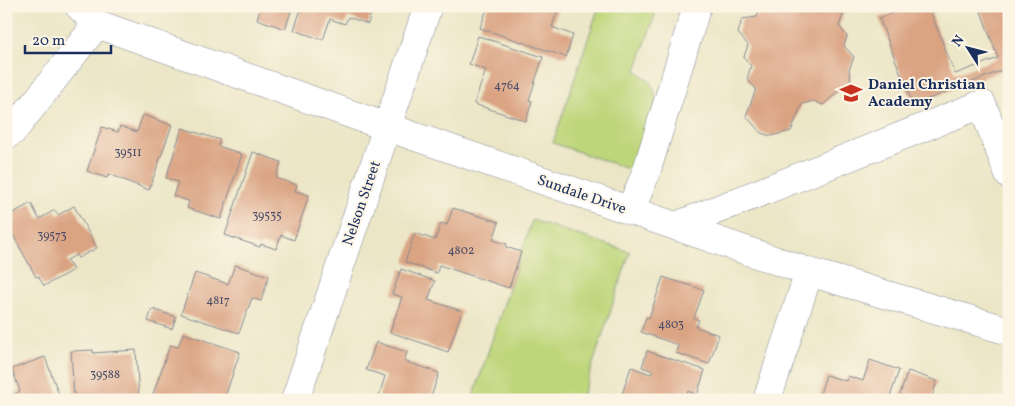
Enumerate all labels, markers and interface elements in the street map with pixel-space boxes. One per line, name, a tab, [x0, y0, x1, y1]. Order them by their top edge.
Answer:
scale bar	[25, 22, 111, 54]
north arrow	[942, 22, 992, 72]
text: 20 m	[32, 31, 65, 52]
text: N	[948, 32, 969, 51]
place label: Daniel Christian Academy	[868, 75, 986, 113]
house number: 4764	[494, 78, 520, 94]
school or university icon: Daniel Christian Academy	[838, 80, 864, 106]
house number: 39511	[114, 145, 142, 161]
street label: Nelson Street	[338, 158, 387, 249]
street label: Sundale Drive	[534, 170, 629, 220]
house number: 39535	[252, 208, 282, 224]
house number: 39573	[37, 228, 67, 244]
house number: 4802	[448, 243, 474, 259]
house number: 4817	[206, 293, 230, 309]
house number: 4803	[658, 317, 684, 333]
house number: 39588	[90, 367, 120, 383]

